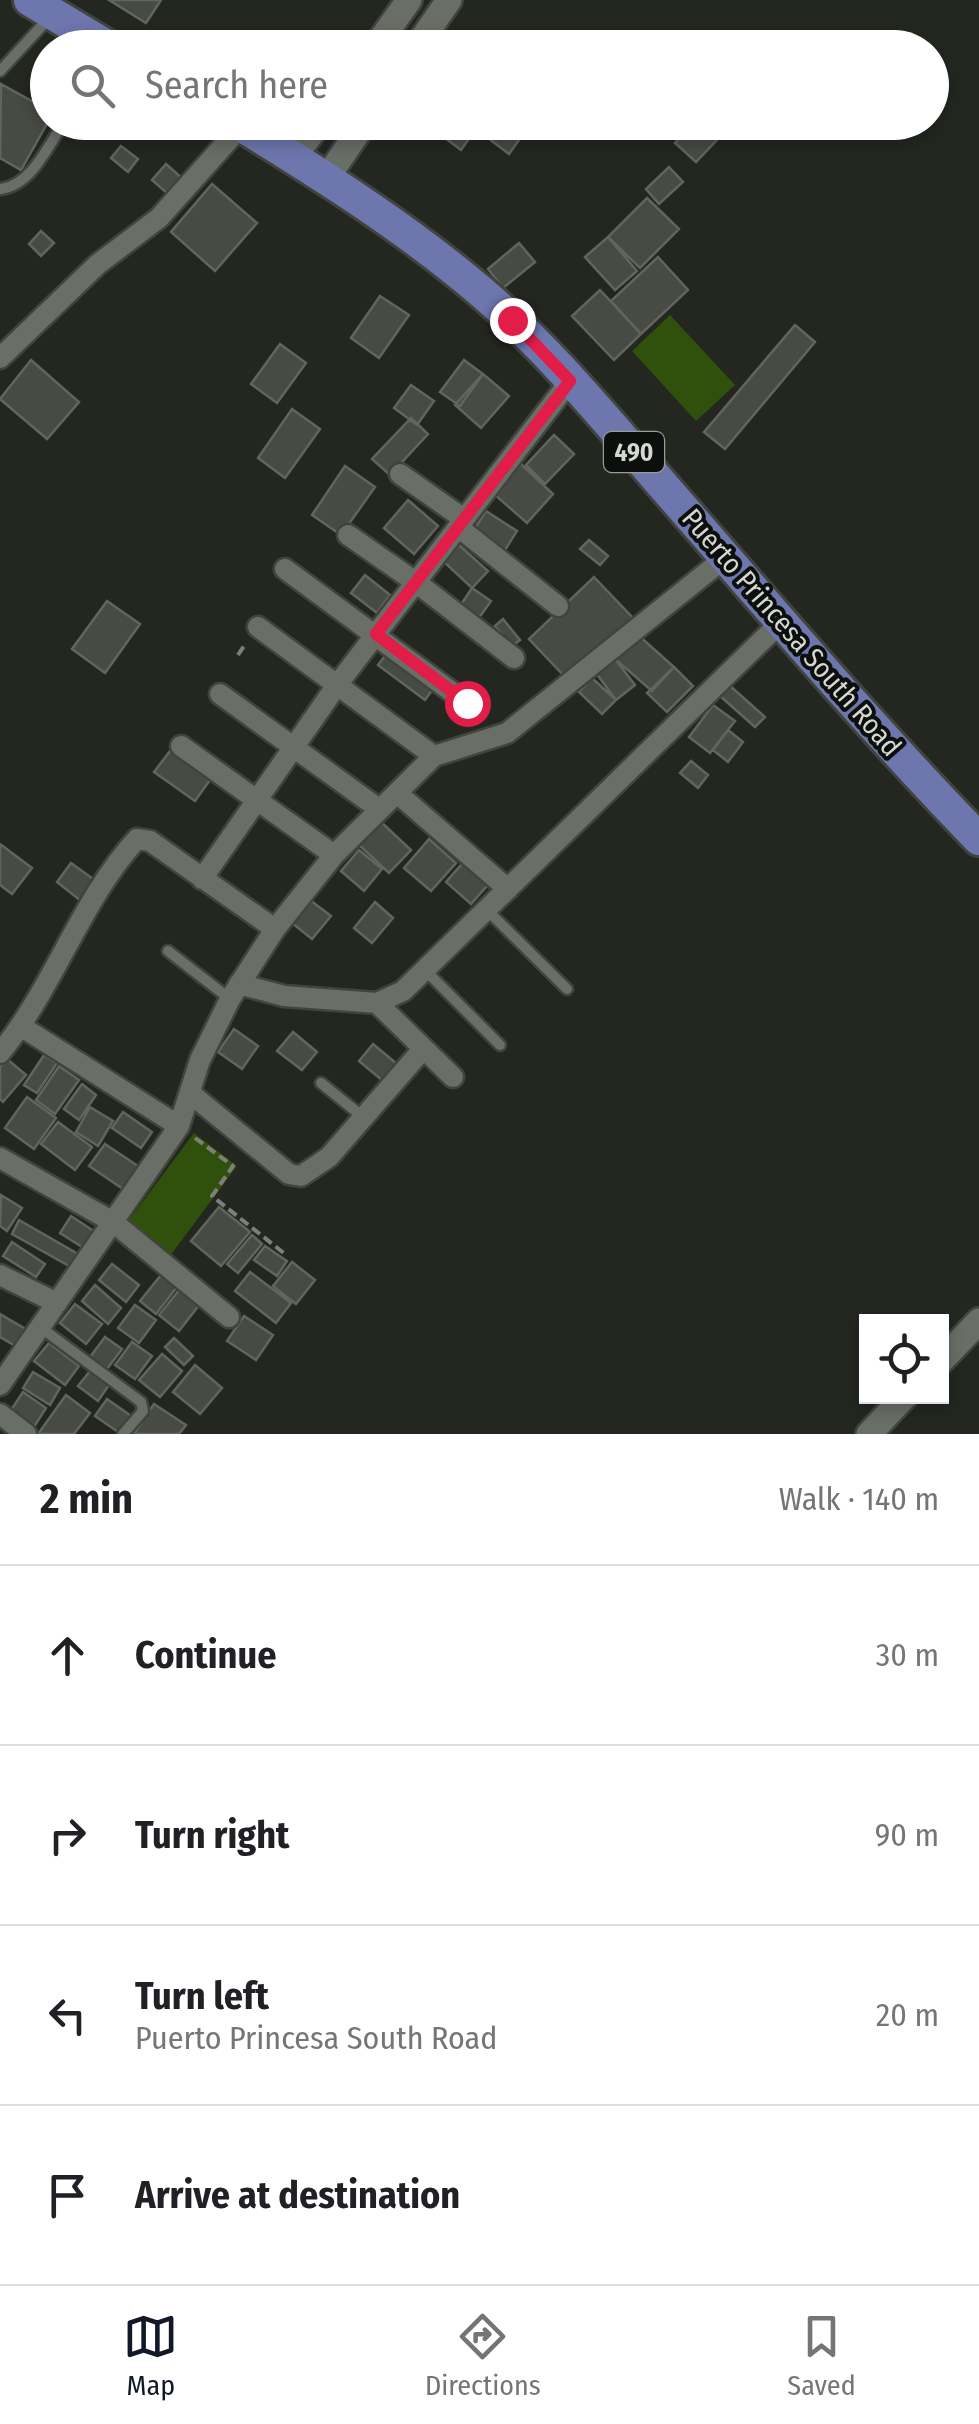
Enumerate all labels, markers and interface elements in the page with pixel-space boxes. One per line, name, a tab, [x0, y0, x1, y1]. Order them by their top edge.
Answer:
search box	[30, 30, 949, 140]
icon: search	[65, 58, 120, 113]
text: Search here	[145, 62, 328, 108]
route end	[490, 298, 536, 344]
road number: 490	[604, 432, 664, 472]
street label: Puerto Princesa South Road	[675, 502, 908, 763]
route start	[445, 681, 491, 727]
map controls	[859, 1314, 949, 1404]
button: locate	[859, 1314, 949, 1404]
text: 2 min	[40, 1474, 133, 1524]
text: Walk · 140 m	[779, 1480, 939, 1518]
icon: ahead	[40, 1628, 95, 1683]
text: Continue	[135, 1632, 276, 1678]
text: 30 m	[876, 1636, 939, 1674]
icon: right	[40, 1808, 95, 1863]
text: Turn right	[135, 1812, 289, 1858]
text: 90 m	[875, 1816, 939, 1854]
text: Turn left	[135, 1973, 269, 2019]
icon: left	[40, 1988, 95, 2043]
text: 20 m	[876, 1996, 939, 2034]
text: Puerto Princesa South Road	[135, 2019, 497, 2057]
icon: arrive	[40, 2168, 95, 2223]
text: Arrive at destination	[135, 2172, 460, 2218]
tab: Map	[123, 2309, 178, 2402]
tab: Directions	[425, 2309, 541, 2402]
tab: Saved	[787, 2309, 856, 2402]

